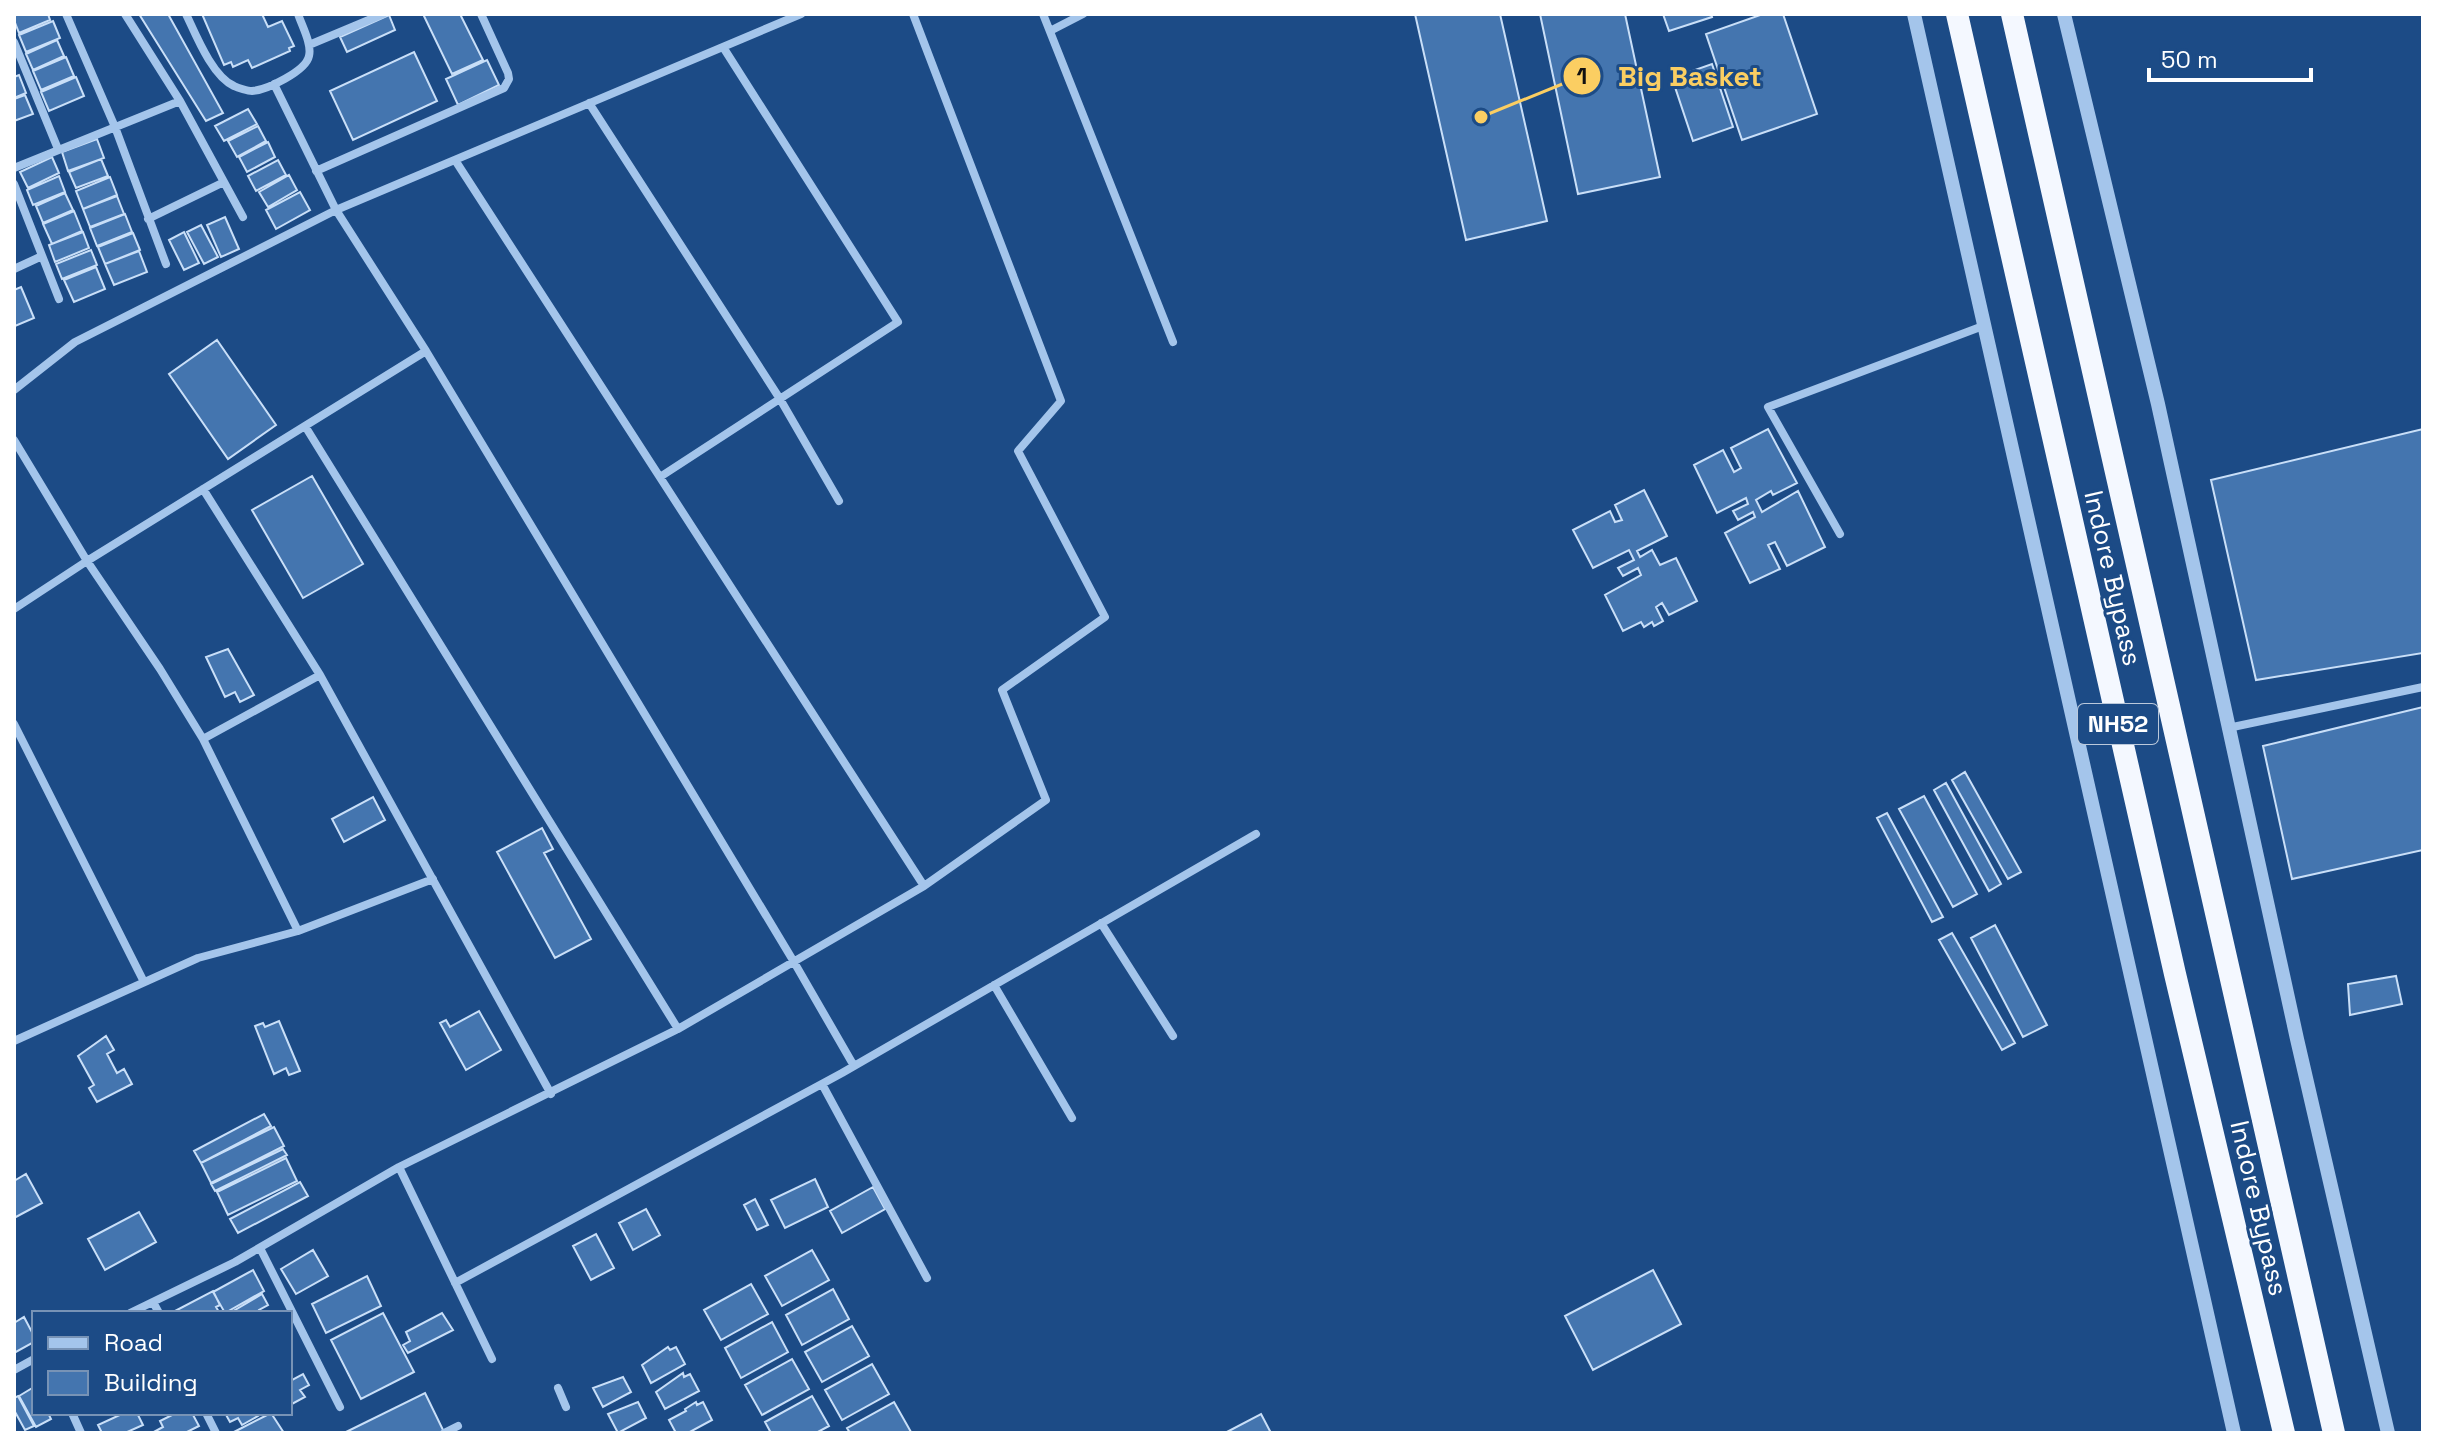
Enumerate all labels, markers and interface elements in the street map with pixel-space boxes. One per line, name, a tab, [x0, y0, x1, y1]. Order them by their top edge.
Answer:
scale bar	[2149, 32, 2311, 82]
text: 50 m	[2161, 44, 2218, 75]
callout: Big Basket	[1562, 50, 1778, 102]
text: Big Basket	[1618, 58, 1762, 94]
text: 1	[1577, 60, 1587, 91]
street label: Indore Bypass	[2076, 487, 2150, 669]
road number: NH52	[2078, 704, 2158, 744]
street label: Indore Bypass	[2222, 1117, 2296, 1299]
legend	[32, 1311, 292, 1415]
text: Road	[104, 1327, 163, 1358]
text: Building	[104, 1367, 198, 1398]

